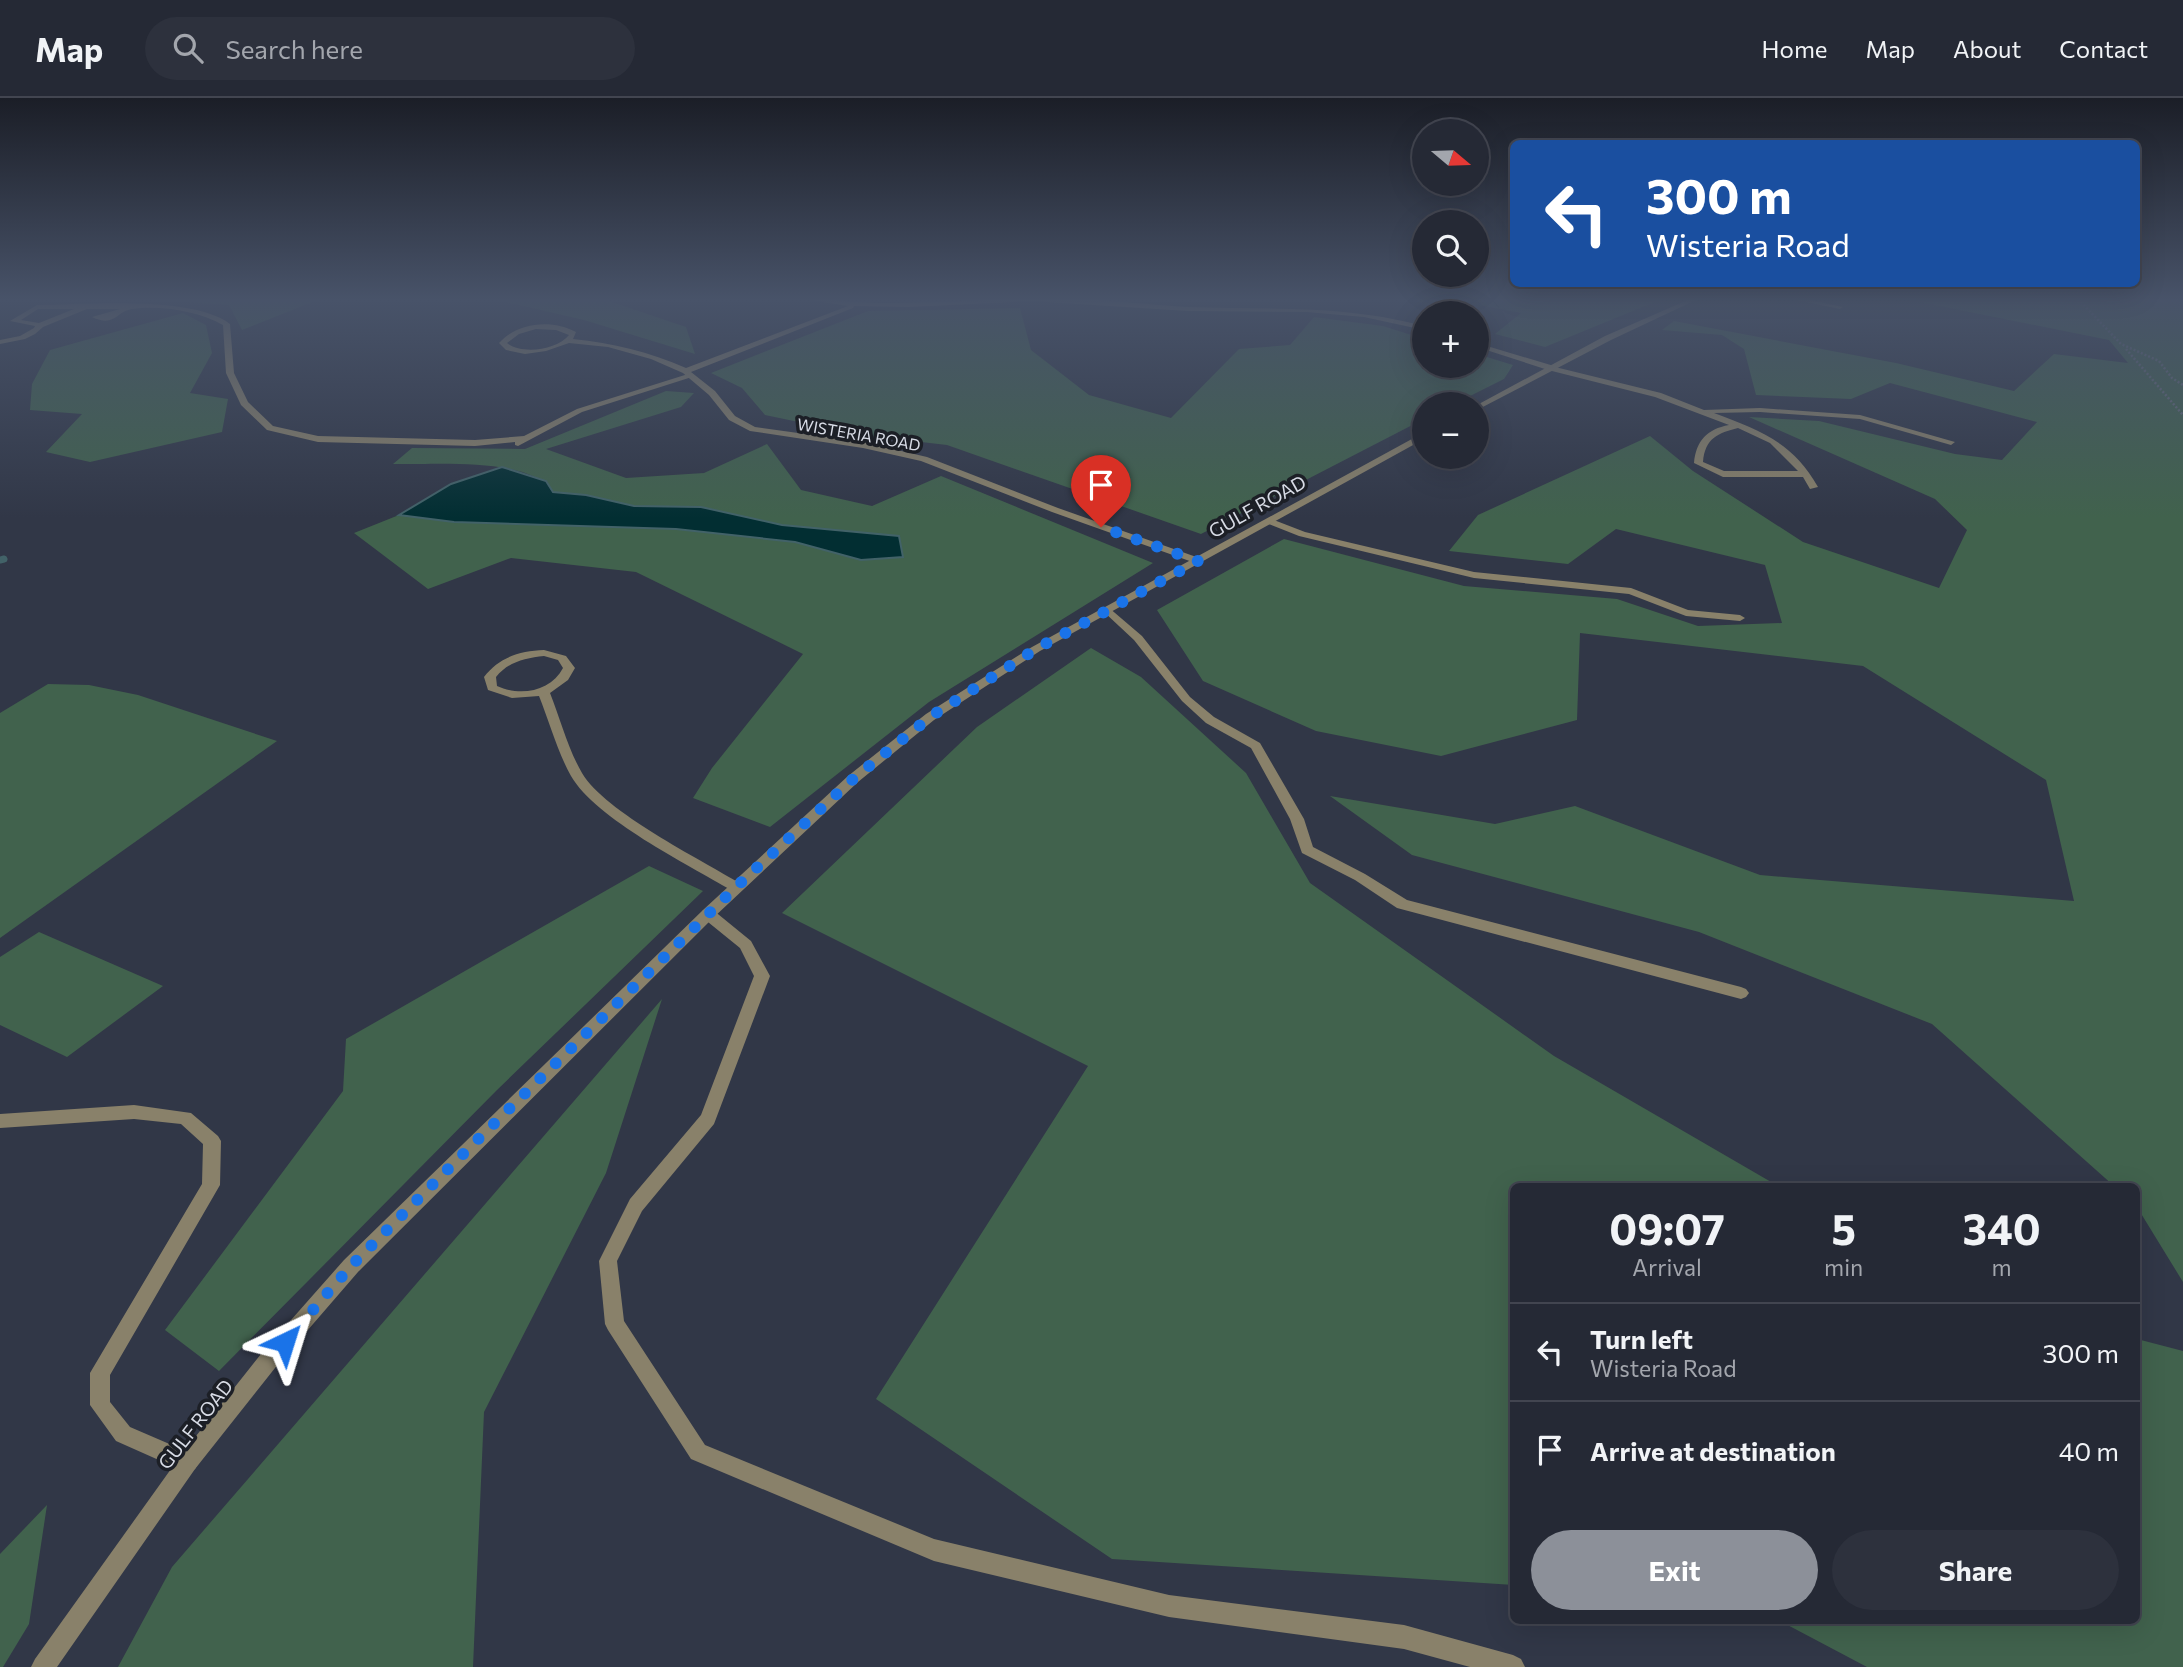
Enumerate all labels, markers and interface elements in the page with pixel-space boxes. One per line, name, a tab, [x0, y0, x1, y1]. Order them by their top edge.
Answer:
search box	[145, 17, 635, 80]
text: Map	[35, 28, 103, 69]
icon: search	[169, 29, 207, 67]
text: Search here	[225, 33, 363, 64]
text: Home	[1762, 34, 1828, 63]
text: Map	[1866, 34, 1915, 63]
text: About	[1953, 34, 2021, 63]
text: Contact	[2059, 34, 2148, 63]
north arrow	[1412, 119, 1489, 196]
map controls	[1412, 119, 1489, 469]
text: 300 m	[1646, 164, 1792, 224]
icon: left	[1531, 168, 1622, 259]
button: search	[1412, 210, 1489, 287]
text: Wisteria Road	[1646, 224, 1850, 264]
button: +	[1412, 301, 1489, 378]
button: −	[1412, 392, 1489, 469]
street label: WISTERIA ROAD	[796, 414, 922, 454]
pin	[1071, 455, 1131, 527]
icon: arrive	[1082, 466, 1120, 504]
street label: GULF ROAD	[1204, 470, 1310, 542]
text: 09:07	[1609, 1202, 1725, 1254]
text: 5	[1831, 1202, 1856, 1254]
text: 340	[1963, 1202, 2041, 1254]
text: Arrival	[1632, 1253, 1702, 1281]
text: min	[1824, 1253, 1863, 1281]
text: m	[1992, 1253, 2012, 1281]
position arrow	[248, 1305, 322, 1379]
text: Turn left	[1590, 1323, 1693, 1354]
icon: left	[1531, 1333, 1569, 1371]
text: 300 m	[2043, 1337, 2119, 1368]
text: Wisteria Road	[1590, 1354, 1736, 1382]
street label: GULF ROAD	[153, 1374, 237, 1474]
icon: arrive	[1531, 1431, 1569, 1469]
text: Arrive at destination	[1590, 1435, 1836, 1466]
text: 40 m	[2059, 1435, 2119, 1466]
button: Exit	[1531, 1530, 1818, 1610]
button: Share	[1832, 1530, 2119, 1610]

